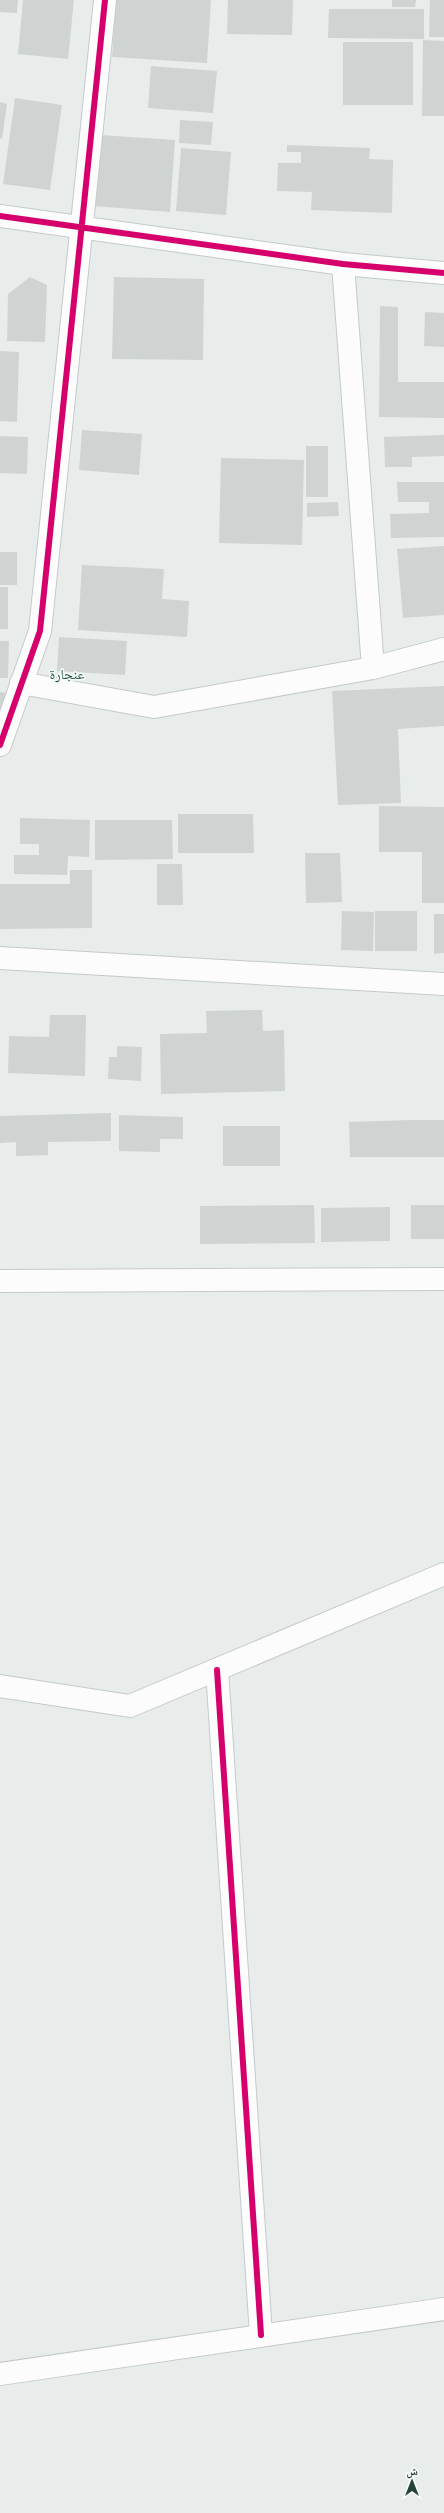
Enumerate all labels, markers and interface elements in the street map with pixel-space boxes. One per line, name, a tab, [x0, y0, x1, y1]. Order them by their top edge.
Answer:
district label: عنجارة	[49, 666, 85, 683]
north arrow	[392, 2461, 432, 2501]
text: ش	[406, 2465, 418, 2479]

